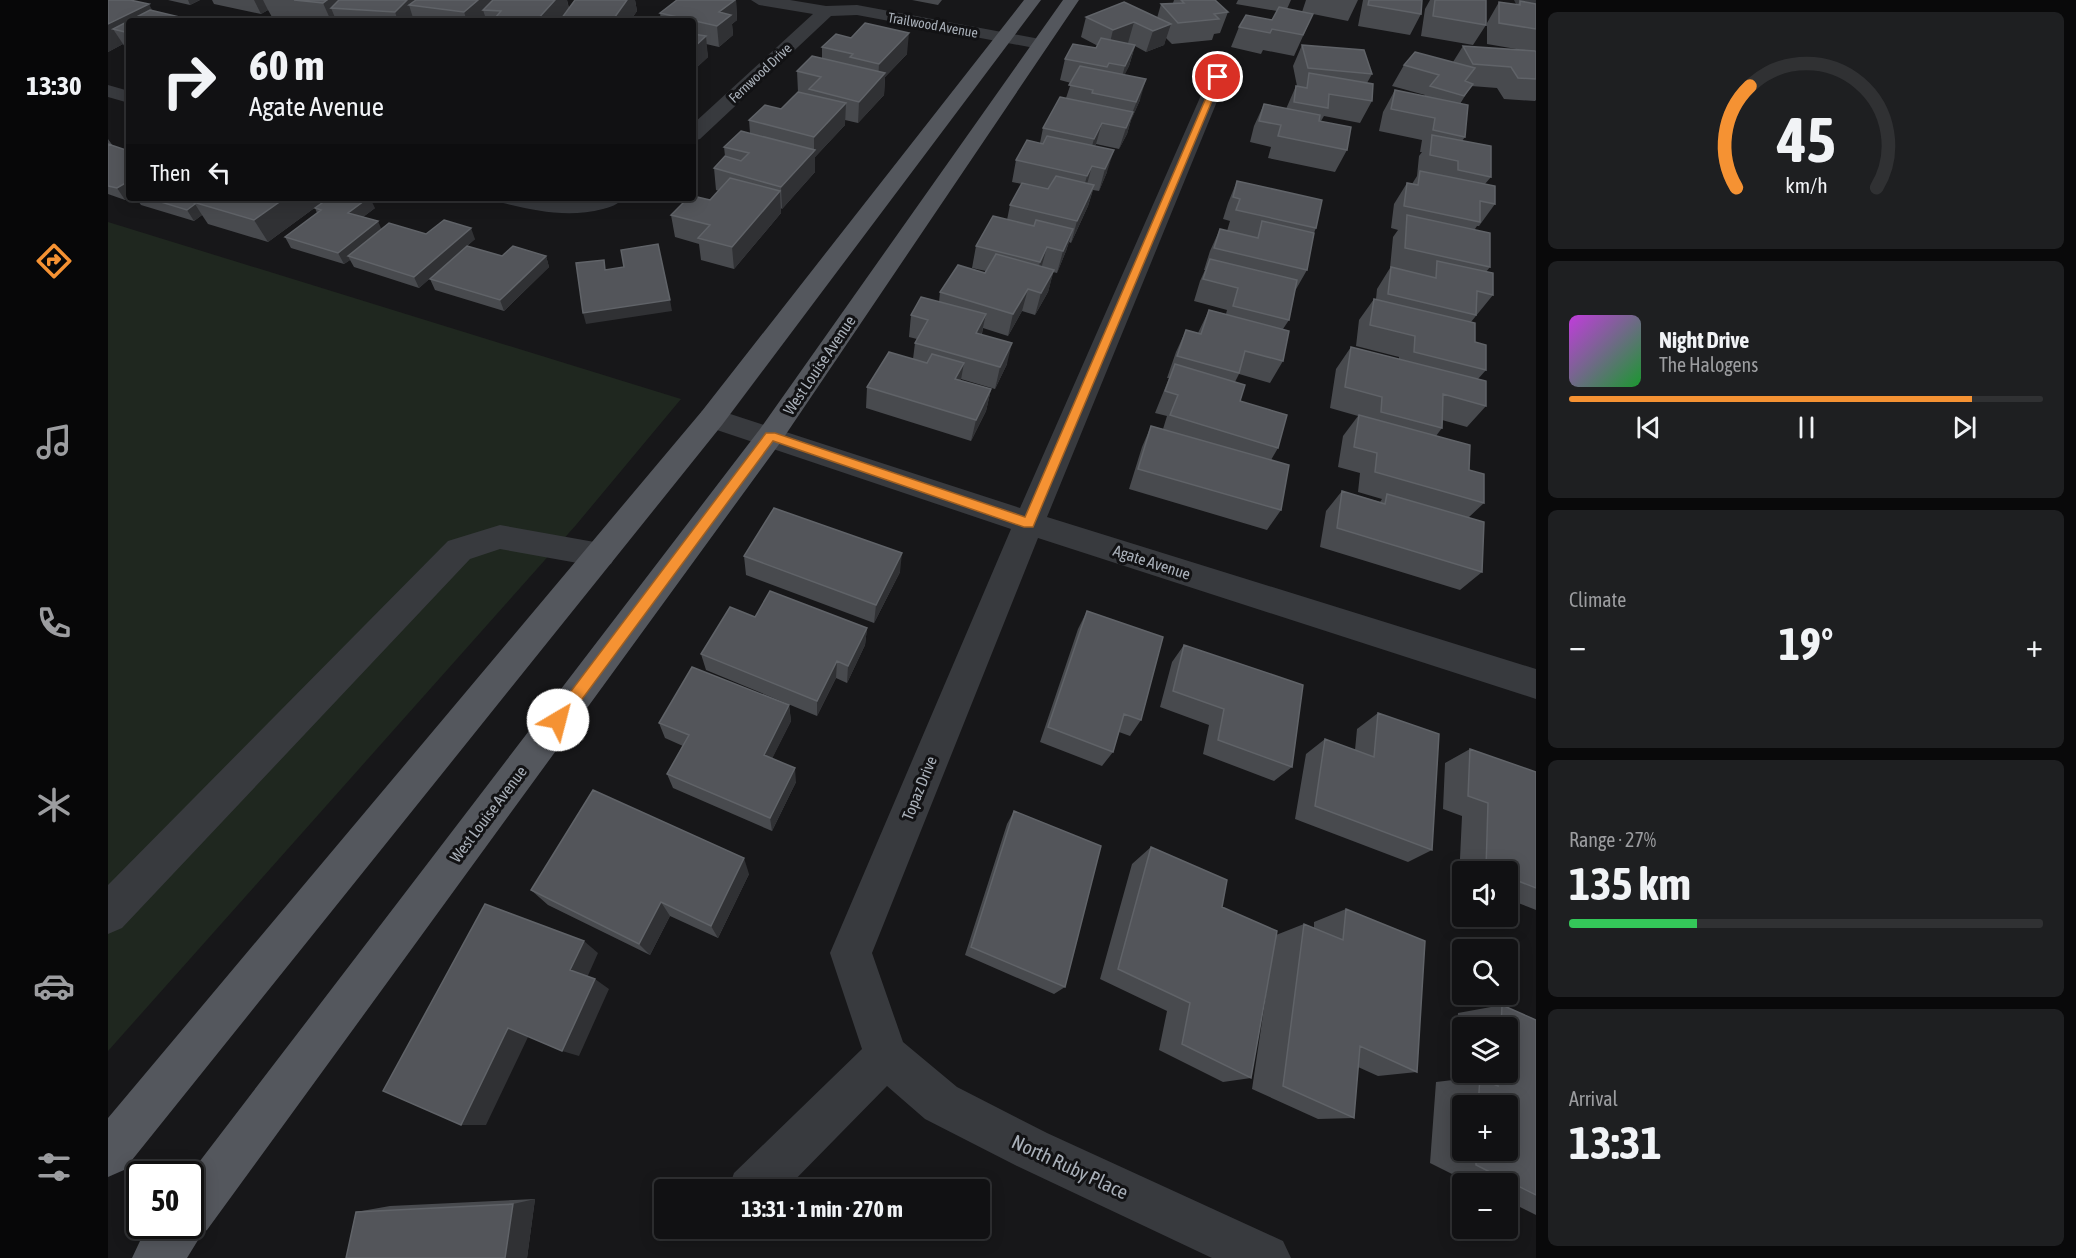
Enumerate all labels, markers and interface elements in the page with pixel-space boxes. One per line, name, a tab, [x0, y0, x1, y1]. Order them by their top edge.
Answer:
street label: Trailwood Avenue	[887, 9, 979, 41]
street label: Fernwood Drive	[725, 40, 795, 106]
text: 60 m	[249, 41, 324, 89]
icon: right	[150, 42, 228, 120]
pin	[1192, 51, 1243, 102]
icon: arrive	[1201, 60, 1234, 93]
text: 13:30	[26, 70, 82, 101]
text: Agate Avenue	[249, 91, 384, 122]
text: 45	[1776, 104, 1835, 175]
icon: left	[203, 156, 236, 189]
text: Then	[150, 160, 191, 186]
text: km/h	[1785, 173, 1827, 198]
icon: directions	[33, 240, 75, 282]
street label: West Louise Avenue	[779, 312, 859, 418]
text: Night Drive	[1659, 327, 1749, 353]
text: The Halogens	[1659, 353, 1758, 376]
icon: previous	[1632, 411, 1665, 444]
icon: pause	[1790, 411, 1823, 444]
icon: next	[1948, 411, 1981, 444]
icon: music	[33, 421, 75, 463]
street label: Agate Avenue	[1111, 541, 1193, 584]
text: Climate	[1569, 588, 1626, 611]
icon: phone	[33, 602, 75, 644]
text: 19°	[1779, 618, 1833, 670]
text: −	[1569, 626, 1586, 664]
text: +	[2026, 626, 2043, 664]
position arrow	[526, 688, 590, 752]
street label: Topaz Drive	[898, 753, 941, 823]
street label: West Louise Avenue	[446, 763, 530, 865]
icon: climate	[33, 784, 75, 826]
text: Range · 27%	[1569, 828, 1656, 851]
text: 135 km	[1569, 858, 1691, 910]
map controls	[1452, 861, 1518, 1239]
button: sound	[1452, 861, 1518, 927]
button: search	[1452, 939, 1518, 1005]
icon: car	[33, 965, 75, 1007]
button: layers	[1452, 1017, 1518, 1083]
text: Arrival	[1569, 1087, 1618, 1110]
button: +	[1452, 1095, 1518, 1161]
text: 13:31	[1569, 1117, 1662, 1169]
street label: North Ruby Place	[1008, 1130, 1132, 1204]
icon: filters	[33, 1146, 75, 1188]
speed limit sign: 50	[126, 1161, 204, 1239]
button: −	[1452, 1173, 1518, 1239]
text: 13:31 · 1 min · 270 m	[741, 1196, 903, 1222]

